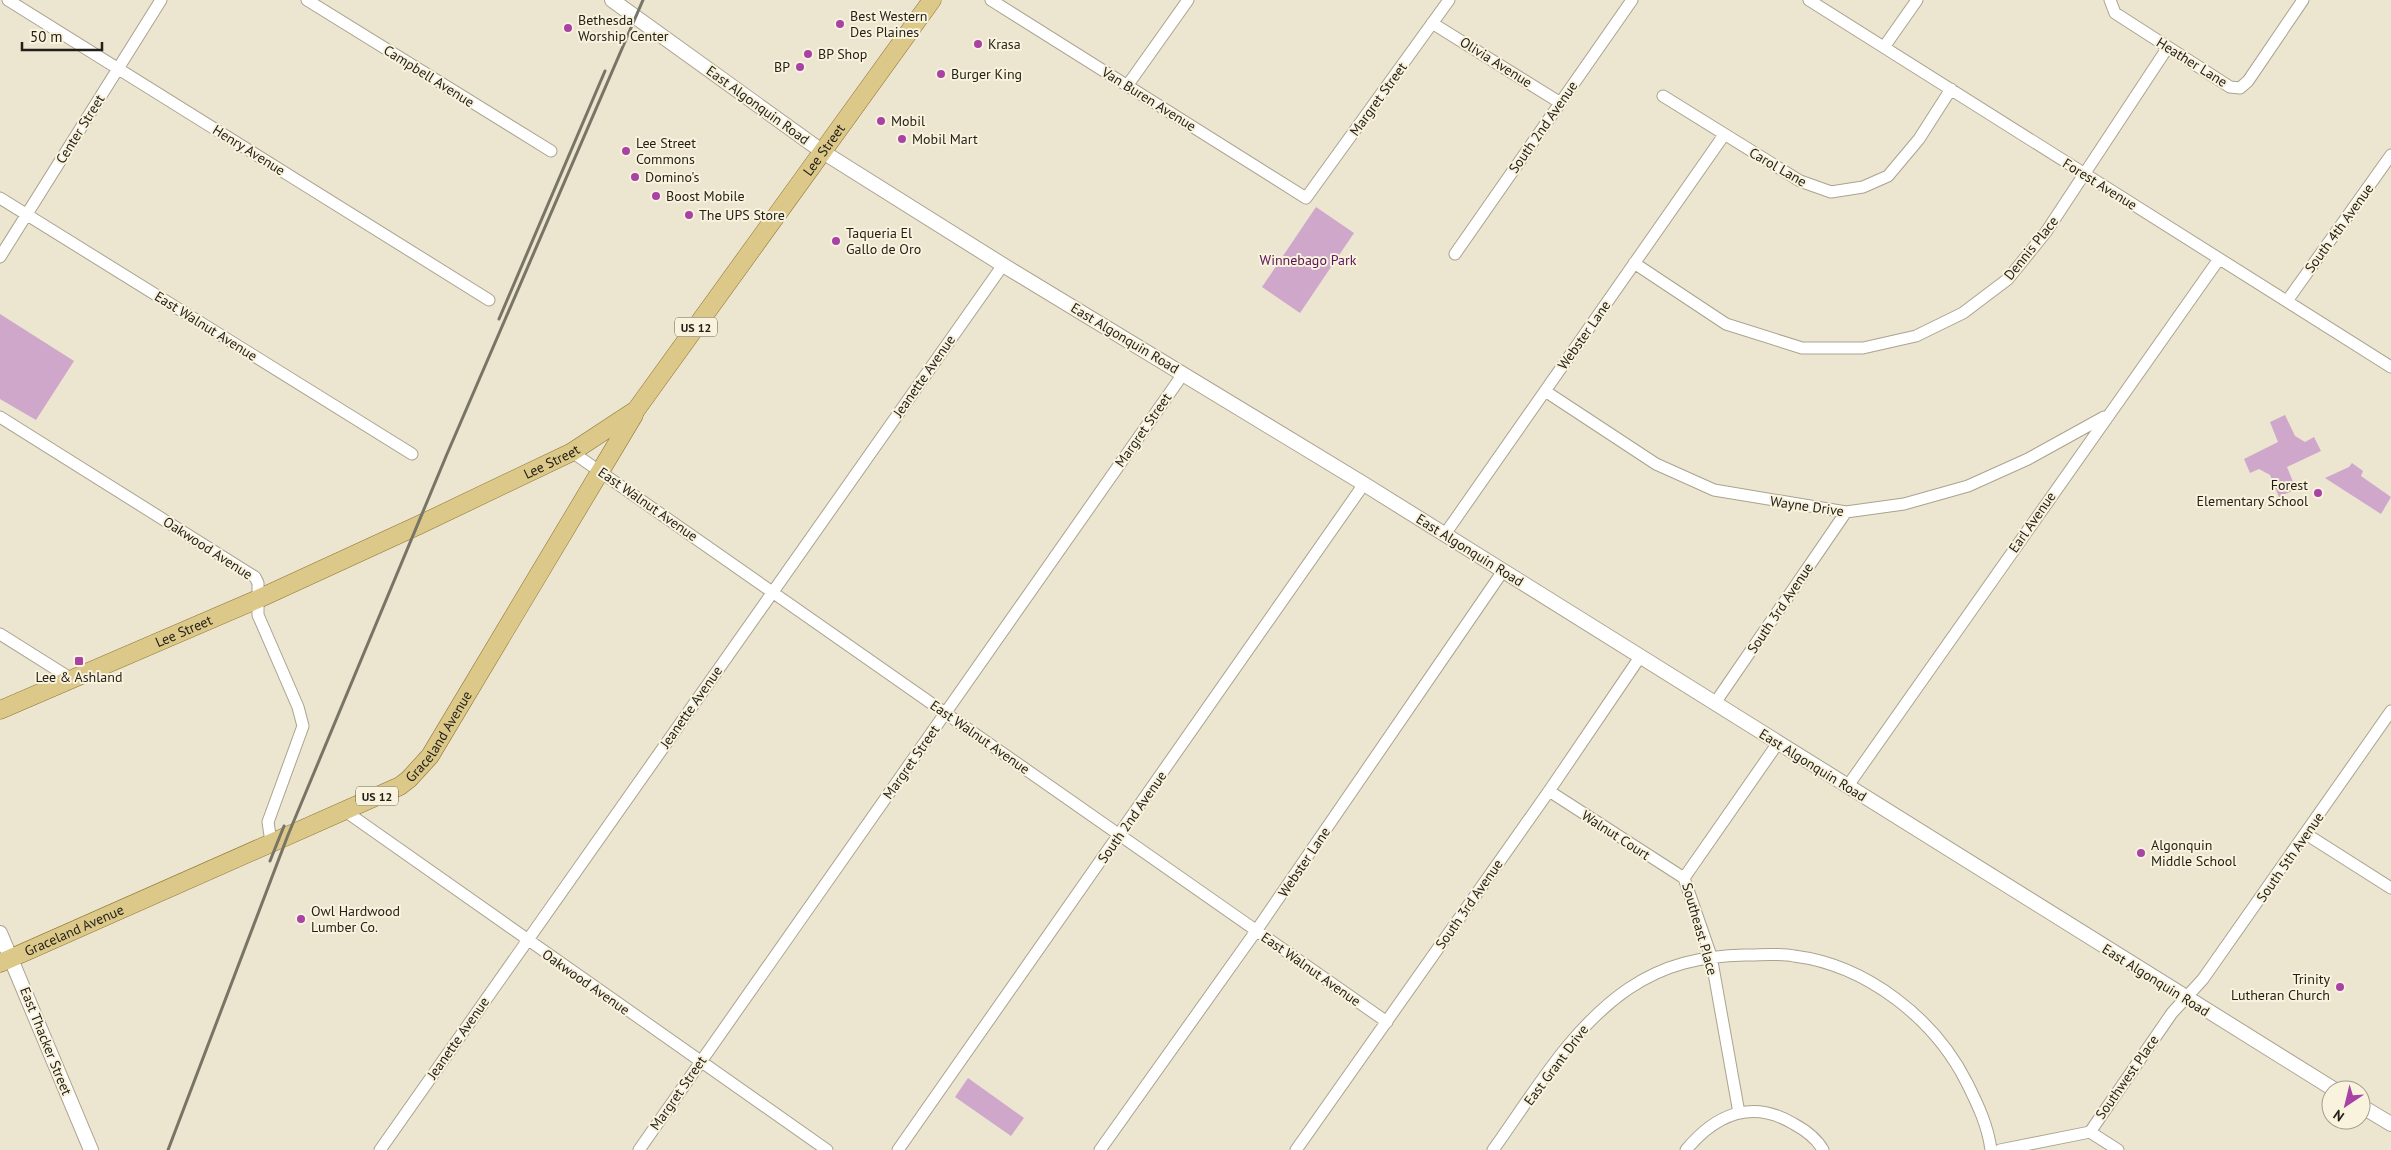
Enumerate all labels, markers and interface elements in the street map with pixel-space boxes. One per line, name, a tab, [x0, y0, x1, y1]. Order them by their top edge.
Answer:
place label: Best Western Des Plaines	[850, 7, 928, 41]
place label: Bethesda Worship Center	[578, 11, 669, 45]
marker: Best Western Des Plaines	[834, 18, 846, 30]
scale bar	[22, 20, 102, 52]
marker: Bethesda Worship Center	[562, 22, 574, 34]
text: 50 m	[30, 27, 63, 46]
street label: Olivia Avenue	[1457, 33, 1535, 91]
street label: Heather Lane	[2153, 33, 2231, 91]
place label: Krasa	[988, 35, 1021, 53]
marker: Krasa	[972, 38, 984, 50]
street label: Campbell Avenue	[380, 41, 478, 111]
place label: BP Shop	[818, 45, 867, 63]
marker: BP Shop	[802, 48, 814, 60]
place label: BP	[774, 58, 790, 76]
street label: Margret Street	[1345, 59, 1411, 139]
marker: BP	[794, 61, 806, 73]
street label: East Algonquin Road	[703, 62, 813, 148]
street label: Van Buren Avenue	[1098, 62, 1200, 135]
place label: Burger King	[951, 65, 1022, 83]
marker: Burger King	[935, 68, 947, 80]
street label: South 2nd Avenue	[1505, 77, 1581, 177]
street label: Center Street	[52, 91, 108, 167]
place label: Mobil	[891, 112, 925, 130]
marker: Mobil	[875, 115, 887, 127]
street label: Lee Street	[799, 120, 849, 179]
street label: Henry Avenue	[209, 121, 289, 179]
place label: Mobil Mart	[912, 130, 978, 148]
marker: Mobil Mart	[896, 133, 908, 145]
place label: Lee Street Commons	[636, 134, 696, 168]
street label: Carol Lane	[1746, 143, 1810, 191]
marker: Lee Street Commons	[620, 145, 632, 157]
street label: Forest Avenue	[2059, 154, 2141, 214]
place label: Domino's	[645, 168, 699, 186]
marker: Domino's	[629, 171, 641, 183]
street label: South 4th Avenue	[2301, 180, 2377, 276]
place label: Boost Mobile	[666, 187, 745, 205]
marker: Boost Mobile	[650, 190, 662, 202]
place label: The UPS Store	[699, 206, 785, 224]
marker: The UPS Store	[683, 209, 695, 221]
street label: Dennis Place	[2000, 212, 2062, 284]
place label: Taqueria El Gallo de Oro	[846, 224, 921, 258]
marker: Taqueria El Gallo de Oro	[830, 235, 842, 247]
park label: Winnebago Park	[1260, 251, 1357, 269]
street label: East Walnut Avenue	[151, 287, 261, 365]
street label: Webster Lane	[1554, 297, 1614, 373]
street label: East Algonquin Road	[1068, 299, 1182, 377]
road number: US 12	[675, 318, 717, 337]
street label: Jeanette Avenue	[888, 331, 959, 421]
street label: Margret Street	[1111, 389, 1175, 471]
street label: Lee Street	[521, 440, 583, 483]
street label: East Walnut Avenue	[595, 463, 701, 545]
place label: Forest Elementary School	[2196, 476, 2308, 510]
marker: Forest Elementary School	[2312, 487, 2324, 499]
street label: Earl Avenue	[2004, 488, 2060, 556]
street label: Wayne Drive	[1769, 492, 1845, 520]
street label: East Algonquin Road	[1413, 510, 1527, 590]
street label: Oakwood Avenue	[160, 512, 256, 584]
street label: South 3rd Avenue	[1743, 559, 1817, 657]
street label: Lee Street	[153, 611, 215, 651]
marker: Lee & Ashland	[73, 655, 85, 667]
street label: Jeanette Avenue	[655, 662, 726, 752]
place label: Lee & Ashland	[36, 668, 122, 686]
street label: Graceland Avenue	[402, 688, 476, 786]
street label: East Walnut Avenue	[927, 696, 1033, 778]
street label: Margret Street	[879, 721, 943, 803]
street label: East Algonquin Road	[1756, 725, 1870, 805]
street label: South 2nd Avenue	[1094, 767, 1170, 867]
road number: US 12	[356, 786, 398, 806]
street label: Walnut Court	[1578, 806, 1654, 864]
street label: South 5th Avenue	[2252, 809, 2328, 905]
street label: Webster Lane	[1274, 824, 1334, 900]
place label: Algonquin Middle School	[2151, 836, 2236, 870]
marker: Algonquin Middle School	[2135, 847, 2147, 859]
street label: South 3rd Avenue	[1431, 856, 1507, 952]
street label: Southeast Place	[1678, 881, 1722, 977]
street label: Graceland Avenue	[22, 900, 127, 960]
place label: Owl Hardwood Lumber Co.	[311, 902, 400, 936]
marker: Owl Hardwood Lumber Co.	[295, 913, 307, 925]
street label: East Walnut Avenue	[1258, 928, 1364, 1010]
street label: East Algonquin Road	[2099, 940, 2213, 1020]
street label: Oakwood Avenue	[539, 945, 633, 1019]
place label: Trinity Lutheran Church	[2231, 970, 2330, 1004]
marker: Trinity Lutheran Church	[2334, 981, 2346, 993]
street label: East Thacker Street	[16, 984, 76, 1098]
street label: Jeanette Avenue	[422, 993, 493, 1083]
street label: East Grant Drive	[1520, 1021, 1592, 1109]
street label: Southwest Place	[2091, 1032, 2163, 1122]
street label: Margret Street	[646, 1052, 710, 1134]
north arrow	[2321, 1080, 2371, 1130]
text: N	[2330, 1106, 2347, 1126]

